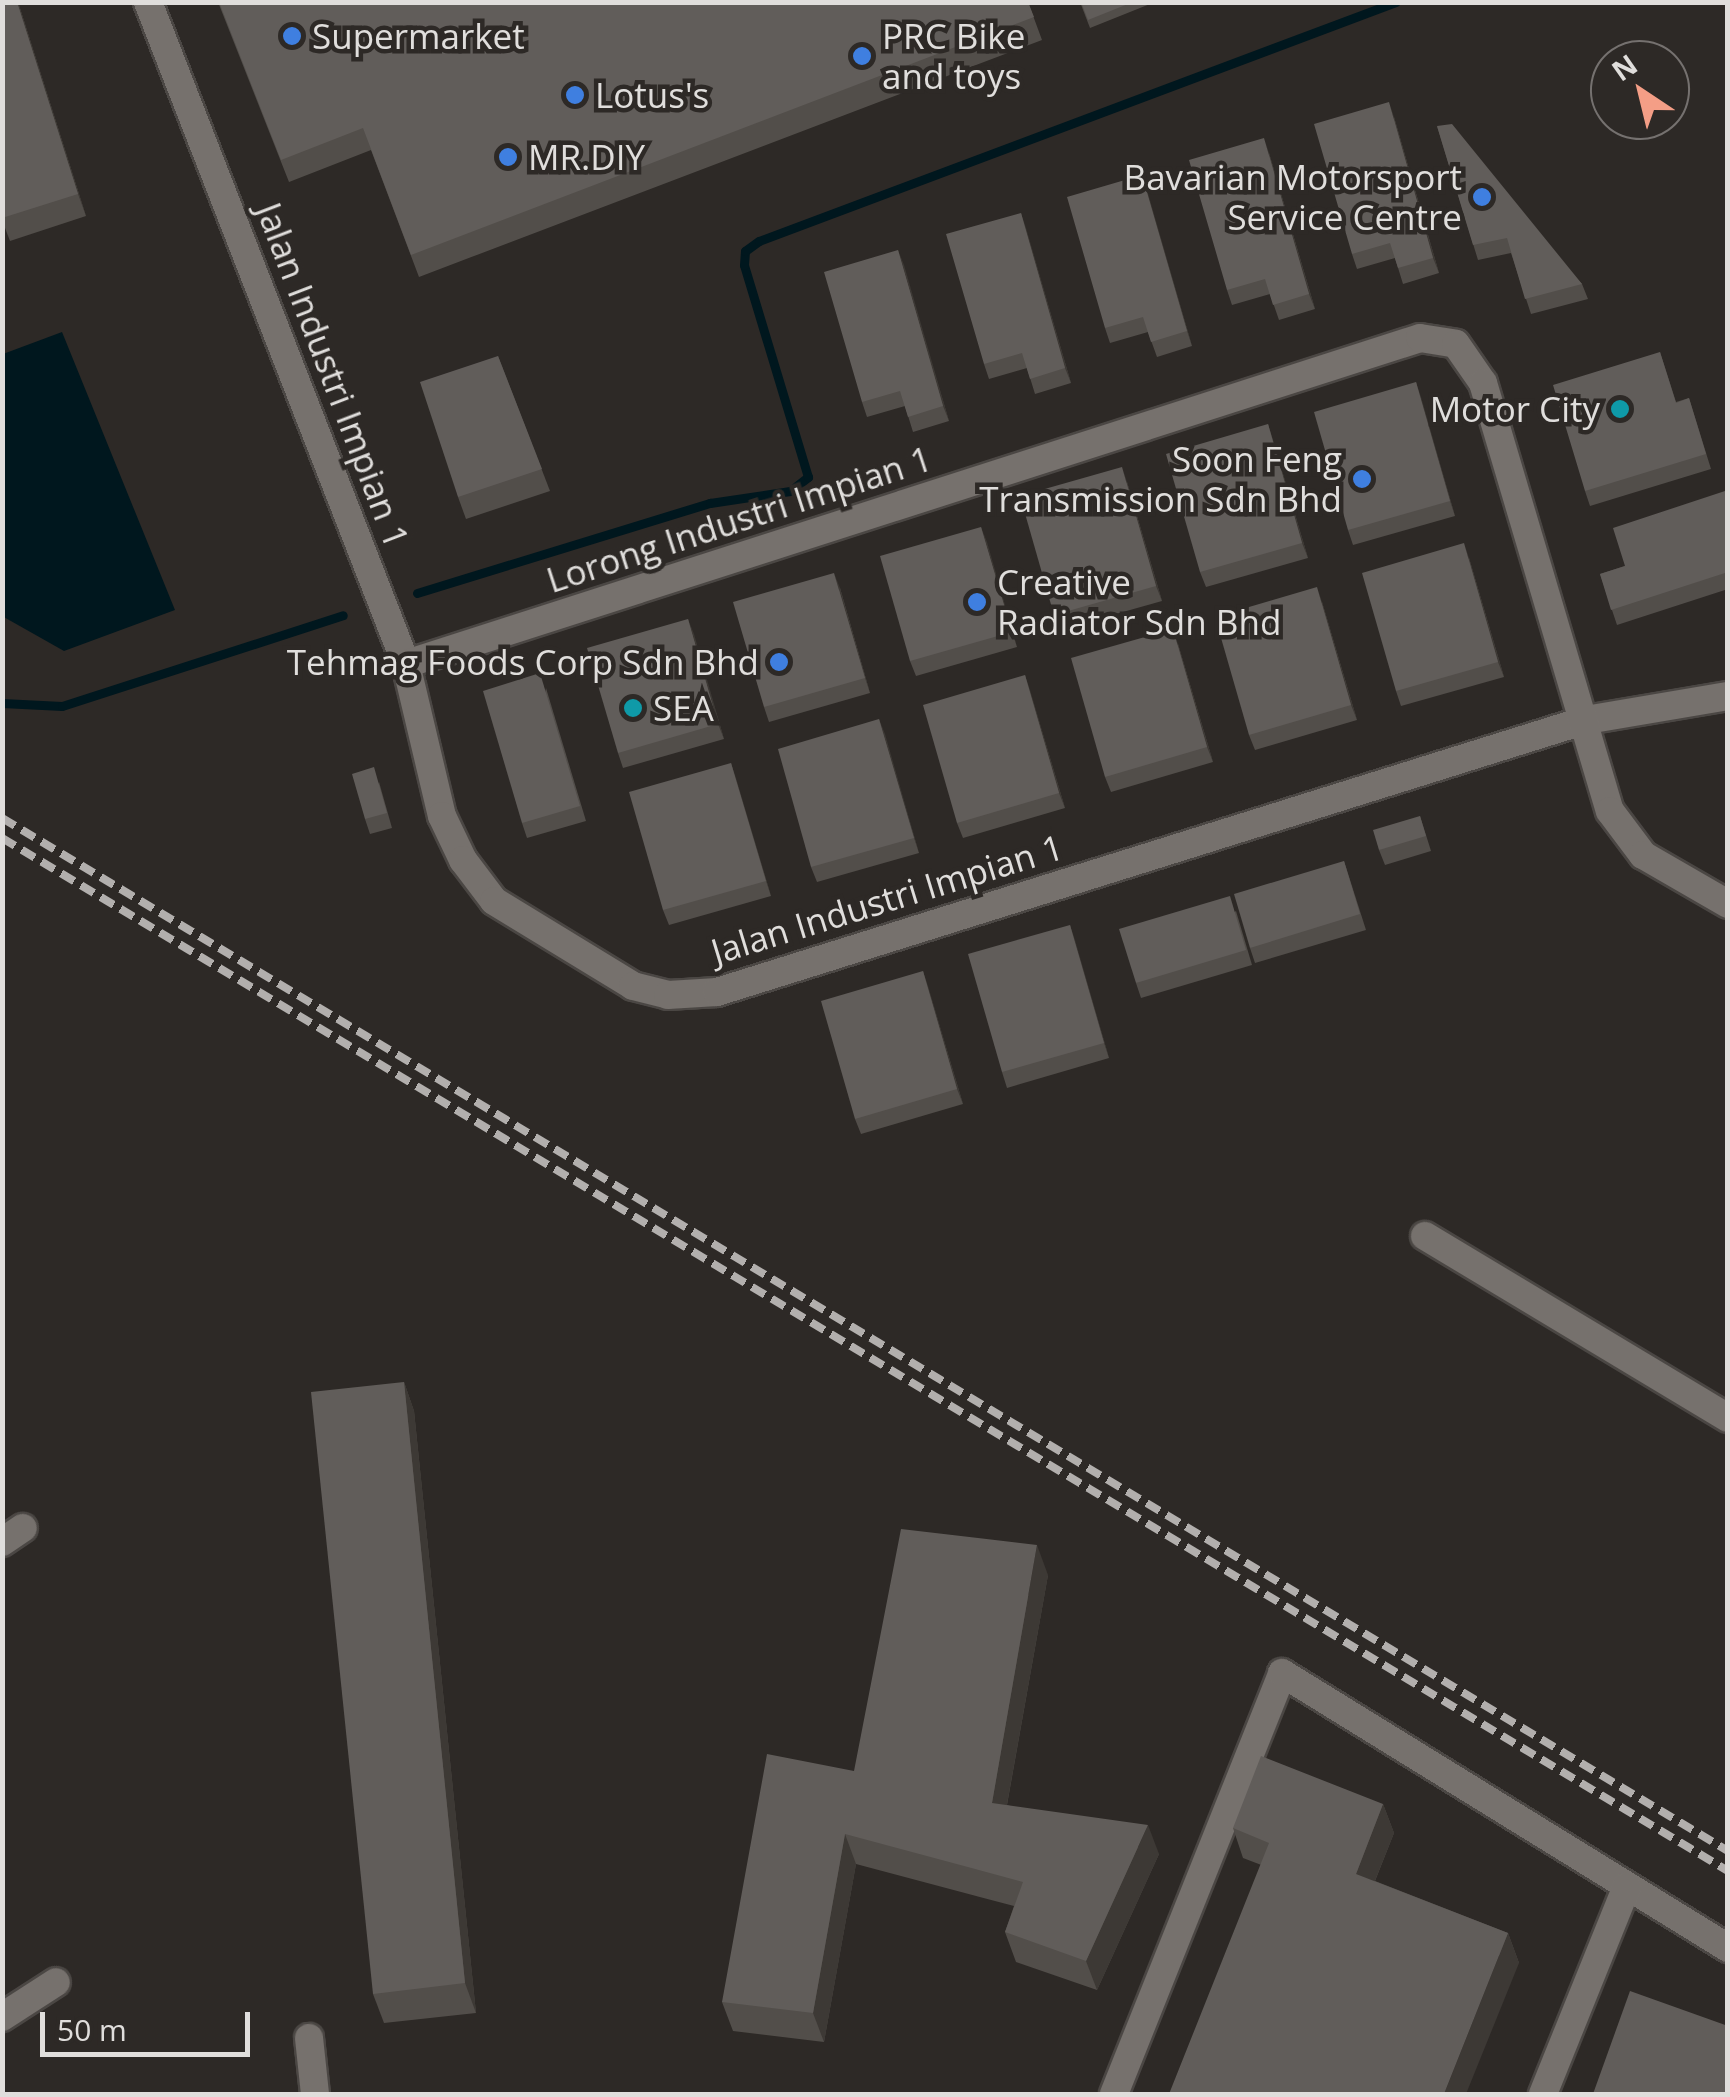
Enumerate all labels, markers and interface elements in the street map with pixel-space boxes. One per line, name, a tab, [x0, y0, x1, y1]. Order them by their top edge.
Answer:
place label: Supermarket	[312, 15, 525, 57]
place label: PRC Bike and toys	[882, 15, 1025, 97]
marker: Supermarket	[281, 25, 303, 47]
north arrow	[1590, 40, 1690, 140]
marker: PRC Bike and toys	[851, 45, 873, 67]
text: N	[1604, 45, 1644, 89]
place label: Lotus's	[595, 74, 709, 116]
marker: Lotus's	[564, 84, 586, 106]
place label: MR.DIY	[528, 136, 645, 178]
marker: MR.DIY	[497, 146, 519, 168]
place label: Bavarian Motorsport Service Centre	[1124, 156, 1462, 238]
marker: Bavarian Motorsport Service Centre	[1471, 186, 1493, 208]
street label: Jalan Industri Impian 1	[248, 197, 418, 553]
place label: Motor City	[1430, 388, 1600, 430]
marker: Motor City	[1609, 398, 1631, 420]
street label: Lorong Industri Impian 1	[541, 437, 937, 601]
place label: Soon Feng Transmission Sdn Bhd	[979, 438, 1342, 520]
marker: Soon Feng Transmission Sdn Bhd	[1351, 468, 1373, 490]
place label: Creative Radiator Sdn Bhd	[997, 561, 1281, 643]
marker: Creative Radiator Sdn Bhd	[966, 591, 988, 613]
place label: Tehmag Foods Corp Sdn Bhd	[287, 641, 759, 683]
marker: Tehmag Foods Corp Sdn Bhd	[768, 651, 790, 673]
place label: SEA	[653, 687, 714, 729]
marker: SEA	[622, 697, 644, 719]
street label: Jalan Industri Impian 1	[706, 825, 1068, 973]
scale bar	[45, 1992, 255, 2054]
text: 50 m	[57, 2009, 127, 2050]

